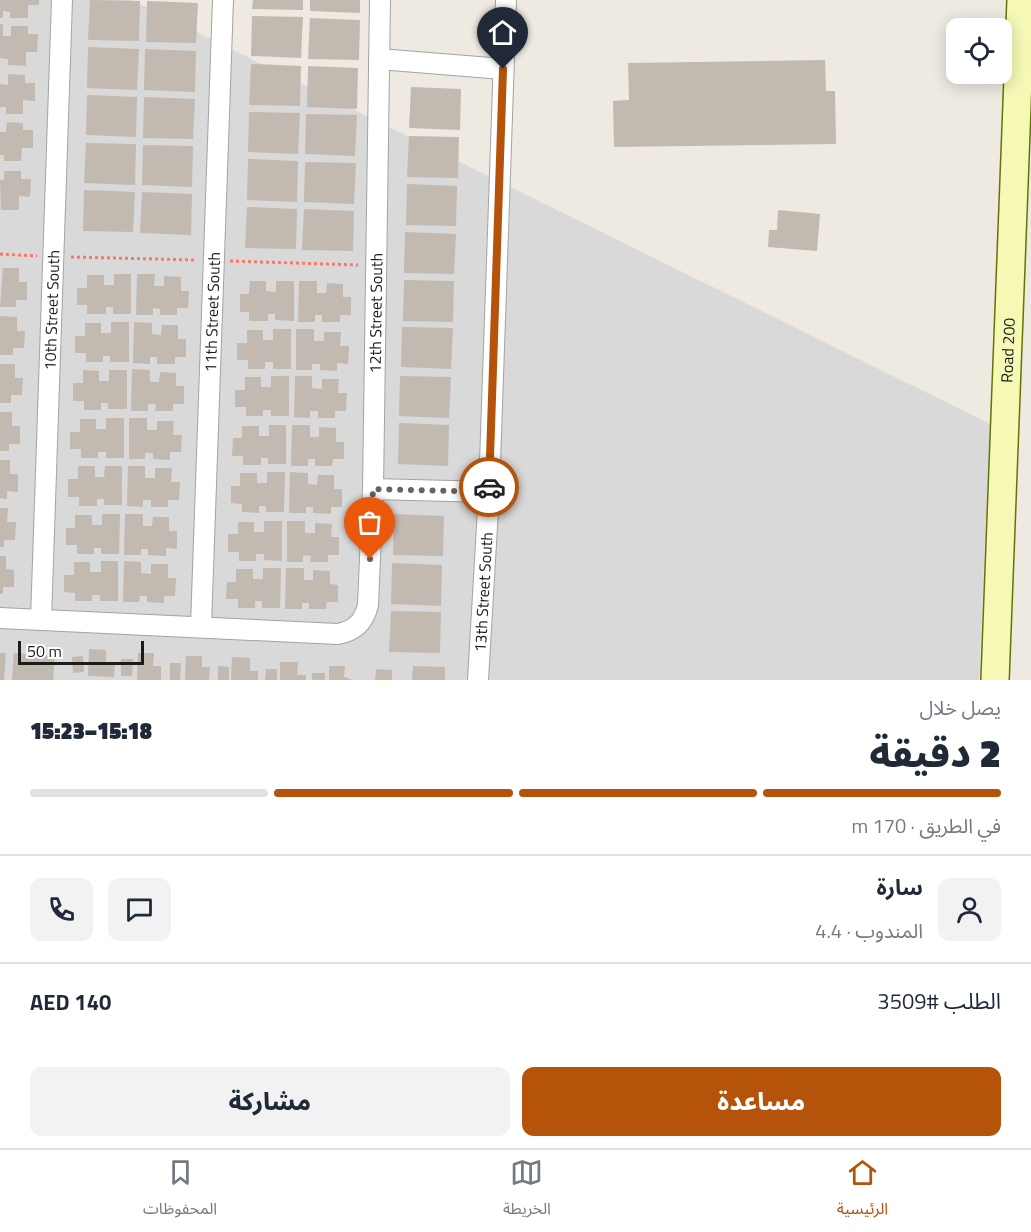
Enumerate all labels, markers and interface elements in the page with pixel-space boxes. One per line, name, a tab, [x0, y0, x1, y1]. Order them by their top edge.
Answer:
pin	[477, 7, 528, 69]
icon: home	[486, 16, 519, 49]
map controls	[946, 18, 1012, 84]
button: locate	[946, 18, 1012, 84]
street label: 10th Street South	[37, 250, 66, 371]
street label: 11th Street South	[198, 252, 226, 373]
street label: 12th Street South	[363, 253, 388, 373]
street label: Road 200	[994, 317, 1021, 383]
courier	[459, 457, 519, 517]
icon: car	[473, 471, 506, 504]
pin	[344, 497, 395, 559]
icon: bag	[353, 506, 386, 539]
street label: 13th Street South	[468, 531, 499, 653]
scale bar	[18, 638, 144, 666]
text: 50 m	[27, 639, 62, 663]
text: يصل خلال	[919, 692, 1001, 723]
text: 15:18–15:23	[30, 714, 152, 748]
text: 2 دقيقة	[869, 723, 1001, 782]
text: في الطريق · 170 m	[851, 810, 1001, 841]
text: سارة	[877, 870, 923, 904]
button: phone	[30, 878, 93, 941]
button: chat	[108, 878, 171, 941]
button: person	[938, 878, 1001, 941]
text: المندوب · 4.4	[815, 915, 923, 946]
text: الطلب #3509	[877, 984, 1001, 1018]
text: AED 140	[30, 985, 111, 1019]
button: مشاركة	[30, 1067, 510, 1136]
button: مساعدة	[522, 1067, 1001, 1136]
tab: المحفوظات	[143, 1156, 217, 1226]
tab: الخريطة	[503, 1156, 551, 1226]
tab: الرئيسية	[837, 1156, 888, 1226]

